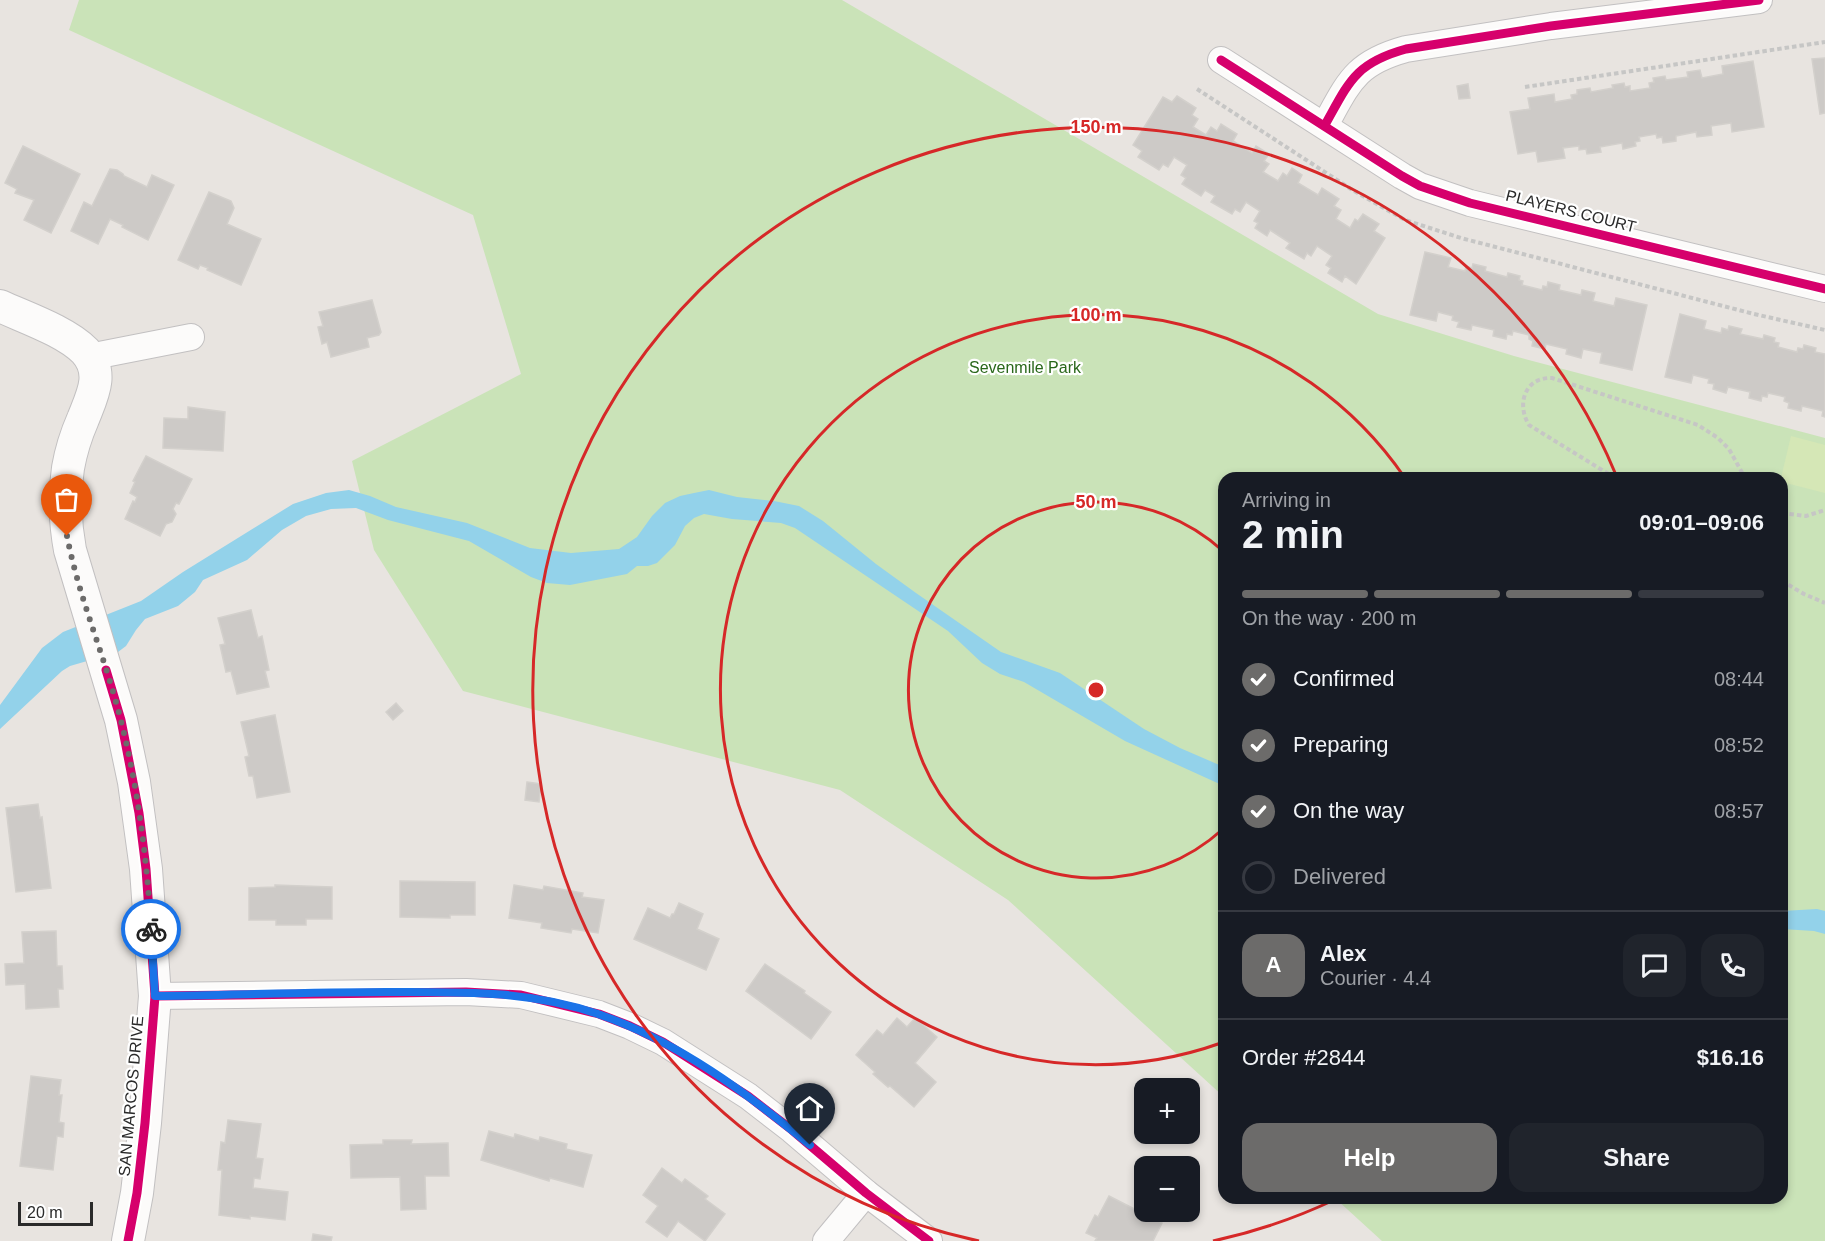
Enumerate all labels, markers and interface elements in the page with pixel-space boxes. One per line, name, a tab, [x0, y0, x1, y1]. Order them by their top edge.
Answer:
text: 150 m	[1070, 117, 1122, 137]
street label: PLAYERS COURT	[1504, 187, 1638, 235]
text: 100 m	[1070, 305, 1122, 325]
park label: Sevenmile Park	[969, 359, 1082, 376]
pin	[41, 474, 92, 536]
icon: bag	[50, 483, 83, 516]
text: Arriving in	[1242, 489, 1331, 511]
text: 50 m	[1075, 492, 1117, 512]
text: 09:01–09:06	[1639, 510, 1764, 535]
text: 2 min	[1242, 513, 1344, 556]
text: On the way · 200 m	[1242, 607, 1417, 629]
icon: check	[1242, 663, 1275, 696]
text: Confirmed	[1293, 666, 1394, 691]
text: 08:44	[1714, 668, 1764, 690]
centre of rings	[1086, 680, 1106, 700]
icon: check	[1242, 729, 1275, 762]
text: Preparing	[1293, 732, 1388, 757]
text: 08:52	[1714, 734, 1764, 756]
icon: check	[1242, 795, 1275, 828]
text: On the way	[1293, 798, 1404, 823]
text: 08:57	[1714, 800, 1764, 822]
text: Delivered	[1293, 864, 1386, 889]
courier	[121, 899, 181, 959]
icon: bike	[135, 913, 168, 946]
button: chat	[1623, 934, 1686, 997]
button: phone	[1701, 934, 1764, 997]
text: Alex	[1320, 941, 1366, 966]
text: A	[1266, 952, 1281, 977]
text: Courier · 4.4	[1320, 967, 1431, 989]
street label: SAN MARCOS DRIVE	[116, 1015, 146, 1177]
text: Order #2844	[1242, 1045, 1366, 1070]
text: $16.16	[1697, 1045, 1764, 1070]
map controls	[1134, 1078, 1200, 1222]
button: +	[1134, 1078, 1200, 1144]
pin	[784, 1083, 835, 1145]
icon: home	[793, 1092, 826, 1125]
button: Help	[1242, 1123, 1497, 1192]
button: Share	[1509, 1123, 1764, 1192]
button: −	[1134, 1156, 1200, 1222]
scale bar	[18, 1199, 93, 1226]
text: 20 m	[27, 1204, 63, 1221]

